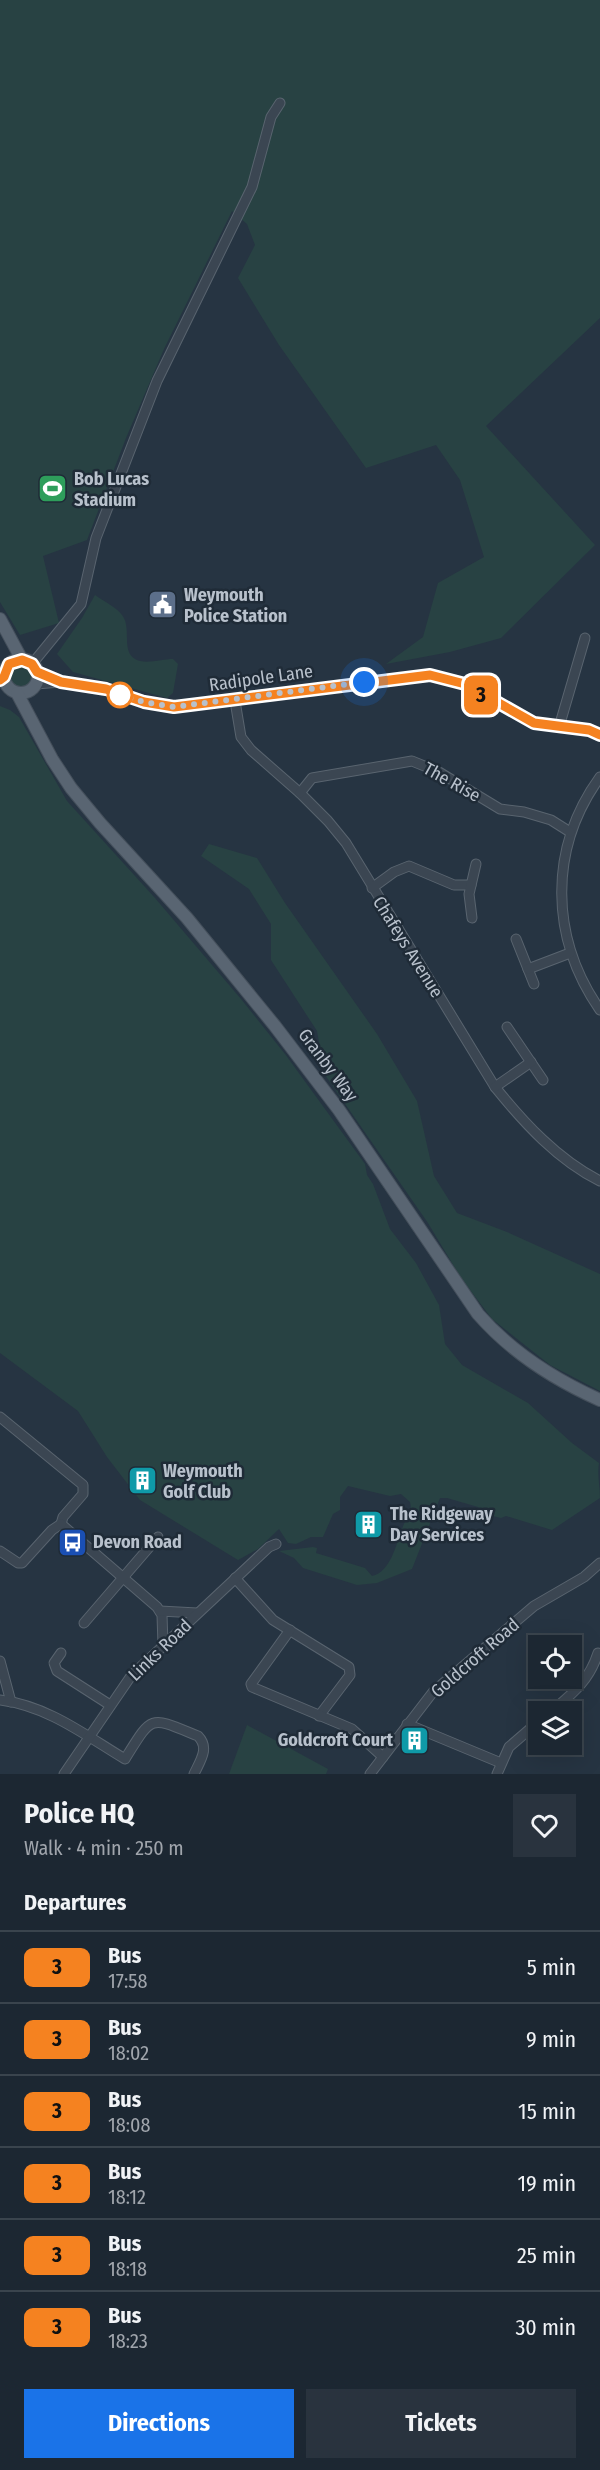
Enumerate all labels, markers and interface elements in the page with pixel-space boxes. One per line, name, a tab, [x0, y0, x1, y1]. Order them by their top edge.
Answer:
place label: Bob Lucas Stadium	[74, 468, 149, 511]
sports icon: Bob Lucas Stadium	[37, 473, 69, 505]
place label: Weymouth Police Station	[184, 584, 287, 627]
public building icon: Weymouth Police Station	[147, 589, 179, 621]
street label: Radipole Lane	[208, 660, 314, 696]
your location	[349, 667, 379, 697]
line badge: 3	[462, 676, 500, 714]
unlabelled marker	[107, 682, 133, 708]
text: 3	[476, 682, 486, 708]
street label: The Rise	[420, 757, 484, 807]
street label: Chafeys Avenue	[368, 892, 448, 1002]
street label: Granby Way	[293, 1024, 363, 1106]
place label: Weymouth Golf Club	[163, 1460, 243, 1503]
building icon: Weymouth Golf Club	[126, 1465, 158, 1497]
place label: The Ridgeway Day Services	[390, 1503, 493, 1546]
building icon: The Ridgeway Day Services	[353, 1508, 385, 1540]
bus stop icon: Devon Road	[56, 1526, 88, 1558]
place label: Devon Road	[93, 1531, 182, 1553]
street label: Links Road	[124, 1614, 196, 1686]
street label: Goldcroft Road	[426, 1614, 524, 1702]
map controls	[528, 1635, 582, 1755]
button: locate	[528, 1635, 582, 1689]
button: layers	[528, 1701, 582, 1755]
building icon: Goldcroft Court	[398, 1724, 430, 1756]
place label: Goldcroft Court	[278, 1729, 394, 1751]
button: heart	[513, 1794, 576, 1857]
text: Police HQ	[24, 1797, 134, 1830]
text: Walk · 4 min · 250 m	[24, 1836, 184, 1860]
text: Departures	[24, 1889, 126, 1916]
text: Bus	[108, 1942, 141, 1969]
text: 3	[52, 1954, 62, 1980]
text: 5 min	[527, 1954, 576, 1981]
text: 17:58	[108, 1969, 147, 1993]
text: Bus	[108, 2014, 141, 2041]
text: 3	[52, 2026, 62, 2052]
text: 9 min	[526, 2026, 576, 2053]
text: 18:02	[108, 2041, 149, 2065]
text: Bus	[108, 2086, 141, 2113]
text: 3	[52, 2098, 62, 2124]
text: 15 min	[518, 2098, 576, 2125]
text: 18:08	[108, 2113, 150, 2137]
text: Bus	[108, 2158, 141, 2185]
text: 3	[52, 2170, 62, 2196]
text: 19 min	[518, 2170, 576, 2197]
text: 18:12	[108, 2185, 146, 2209]
text: Bus	[108, 2230, 141, 2257]
text: 3	[52, 2242, 62, 2268]
text: 25 min	[517, 2242, 576, 2269]
text: 18:18	[108, 2257, 147, 2281]
text: Bus	[108, 2302, 141, 2329]
text: 3	[52, 2314, 62, 2340]
text: 30 min	[515, 2314, 576, 2341]
text: 18:23	[108, 2329, 148, 2353]
button: Directions	[24, 2389, 294, 2458]
button: Tickets	[306, 2389, 576, 2458]

